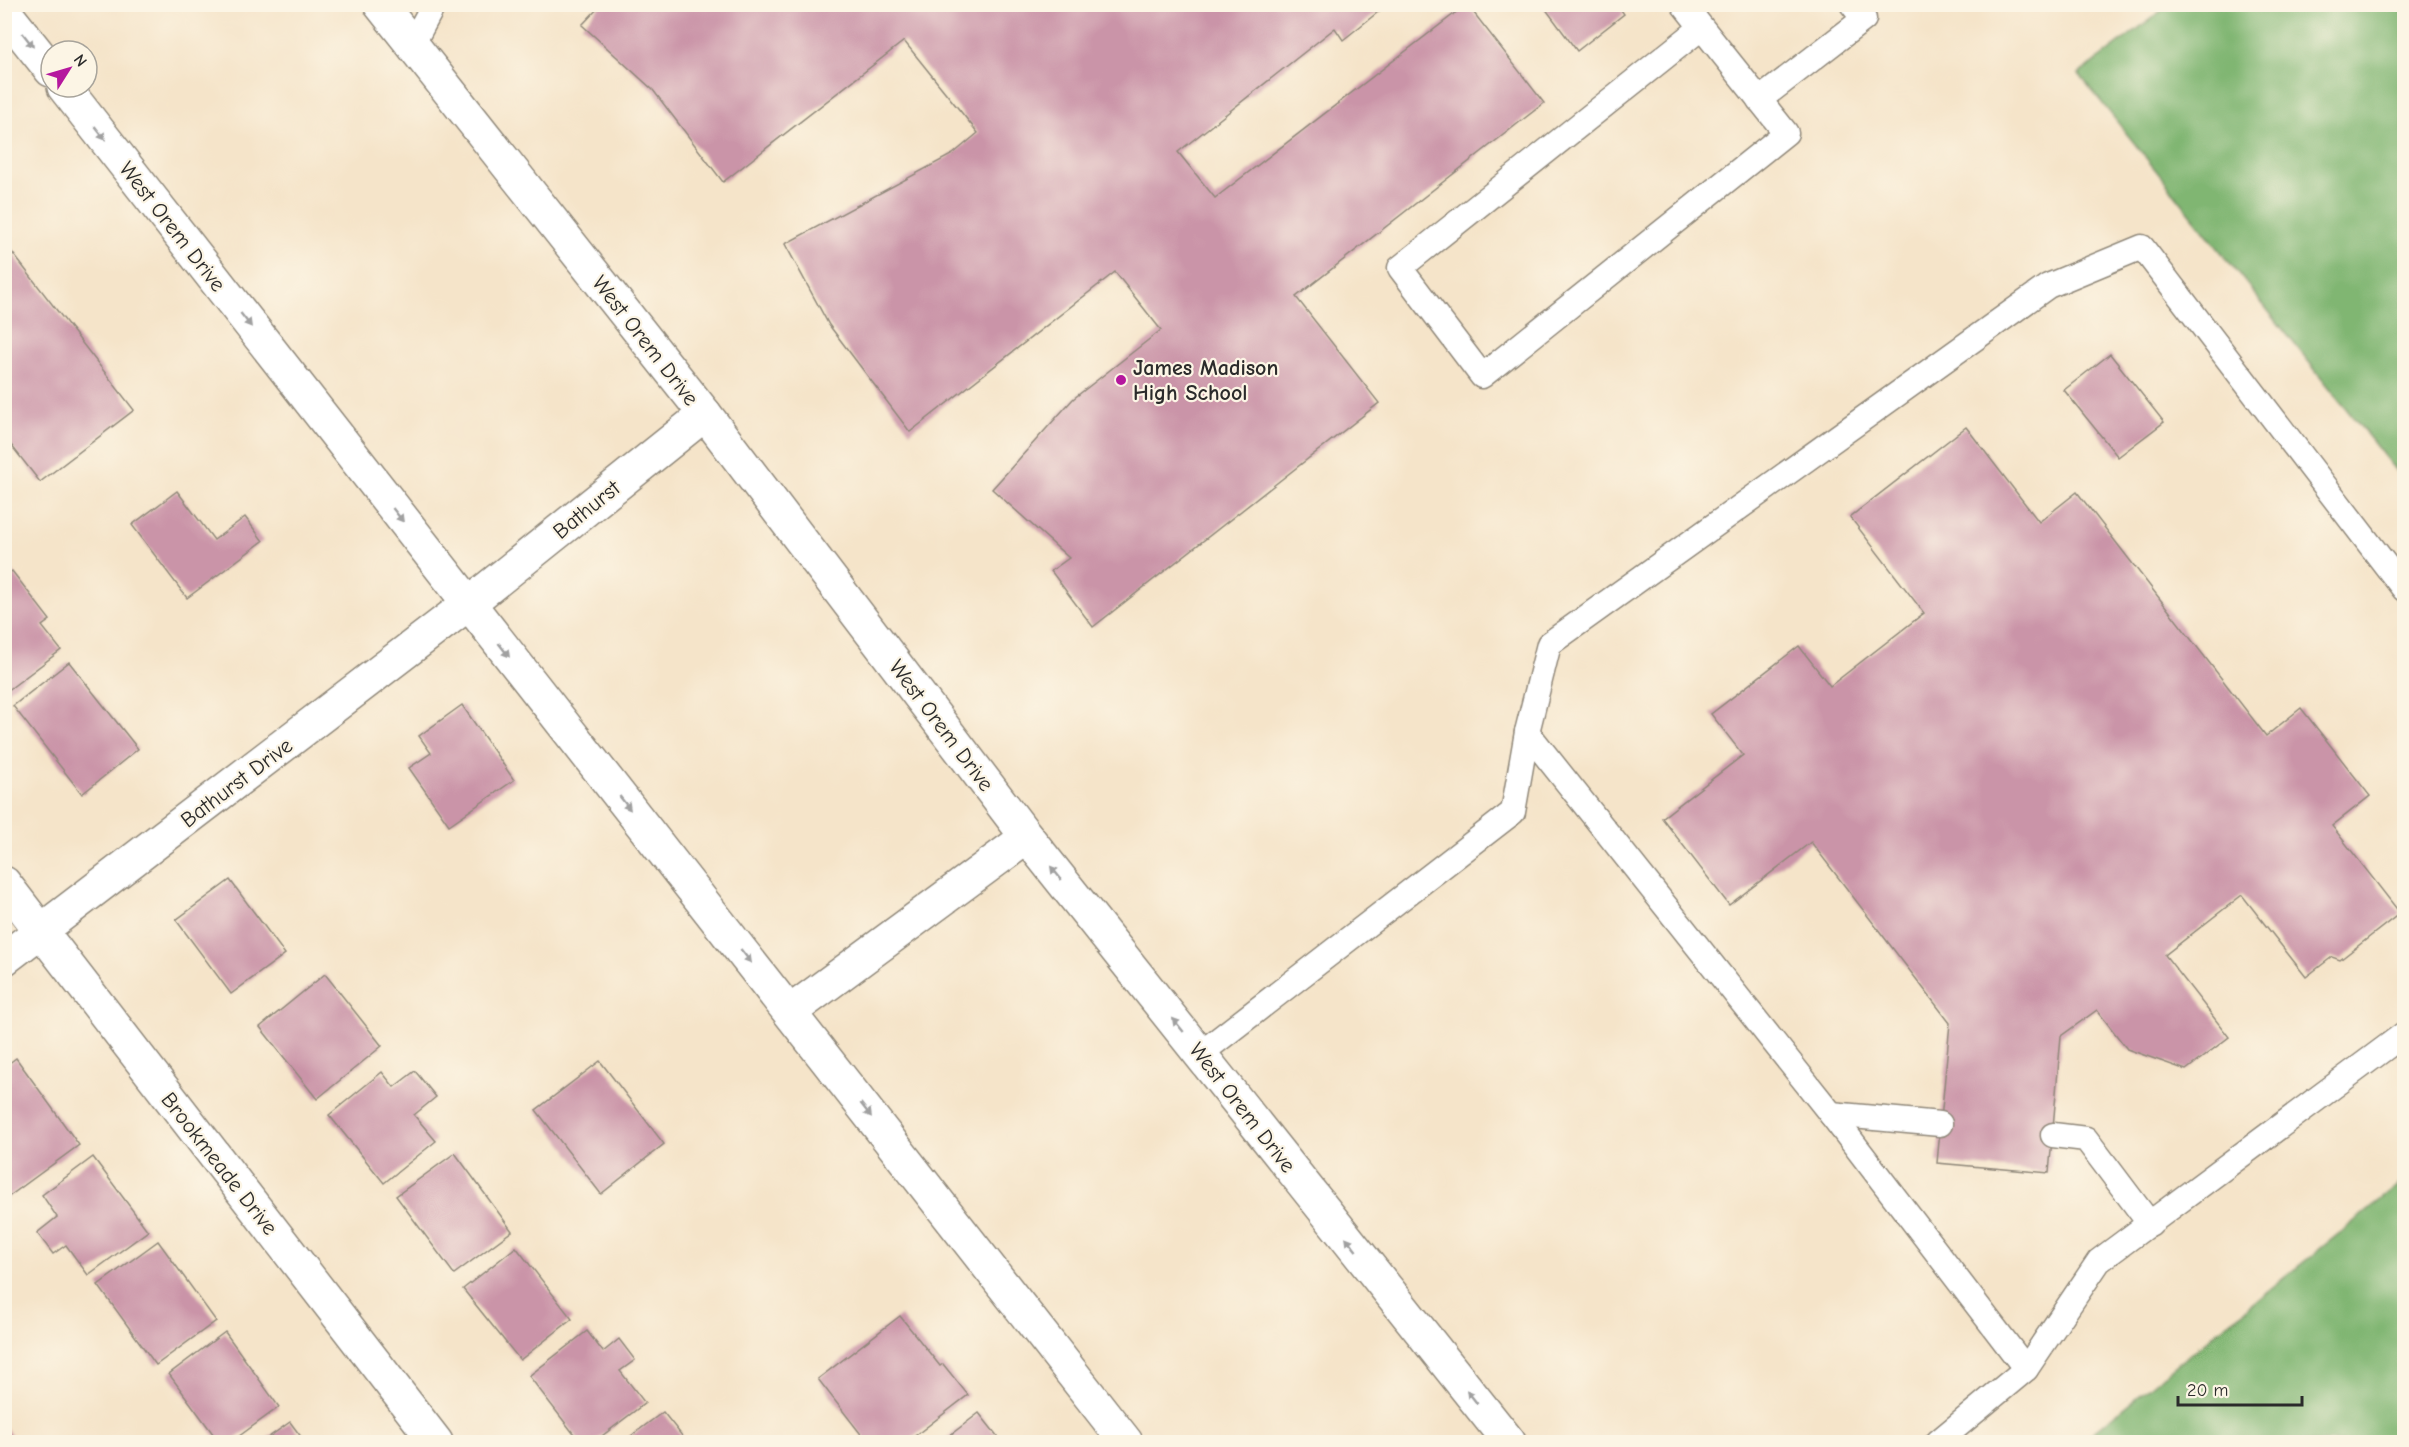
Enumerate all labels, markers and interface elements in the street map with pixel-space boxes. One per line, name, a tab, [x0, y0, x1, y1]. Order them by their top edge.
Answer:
one-way arrow	[21, 33, 33, 48]
north arrow	[39, 39, 99, 99]
text: N	[70, 51, 91, 70]
one-way arrow	[94, 125, 107, 141]
street label: West Orem Drive	[113, 156, 231, 297]
street label: West Orem Drive	[586, 270, 704, 411]
one-way arrow	[239, 312, 252, 328]
place label: James Madison High School	[1133, 355, 1278, 406]
marker: James Madison High School	[1114, 373, 1128, 387]
street label: Bathurst	[548, 475, 626, 545]
one-way arrow	[392, 507, 405, 523]
one-way arrow	[498, 643, 510, 658]
street label: West Orem Drive	[883, 655, 999, 796]
street label: Bathurst Drive	[176, 732, 298, 833]
one-way arrow	[618, 796, 630, 811]
one-way arrow	[1049, 865, 1062, 881]
one-way arrow	[739, 949, 751, 964]
one-way arrow	[1172, 1018, 1184, 1033]
street label: West Orem Drive	[1183, 1037, 1301, 1178]
street label: Brookmeade Drive	[155, 1087, 283, 1240]
one-way arrow	[860, 1102, 872, 1118]
one-way arrow	[1345, 1236, 1358, 1252]
scale bar	[2178, 1369, 2302, 1407]
text: 20 m	[2187, 1380, 2228, 1401]
one-way arrow	[1467, 1389, 1479, 1404]

